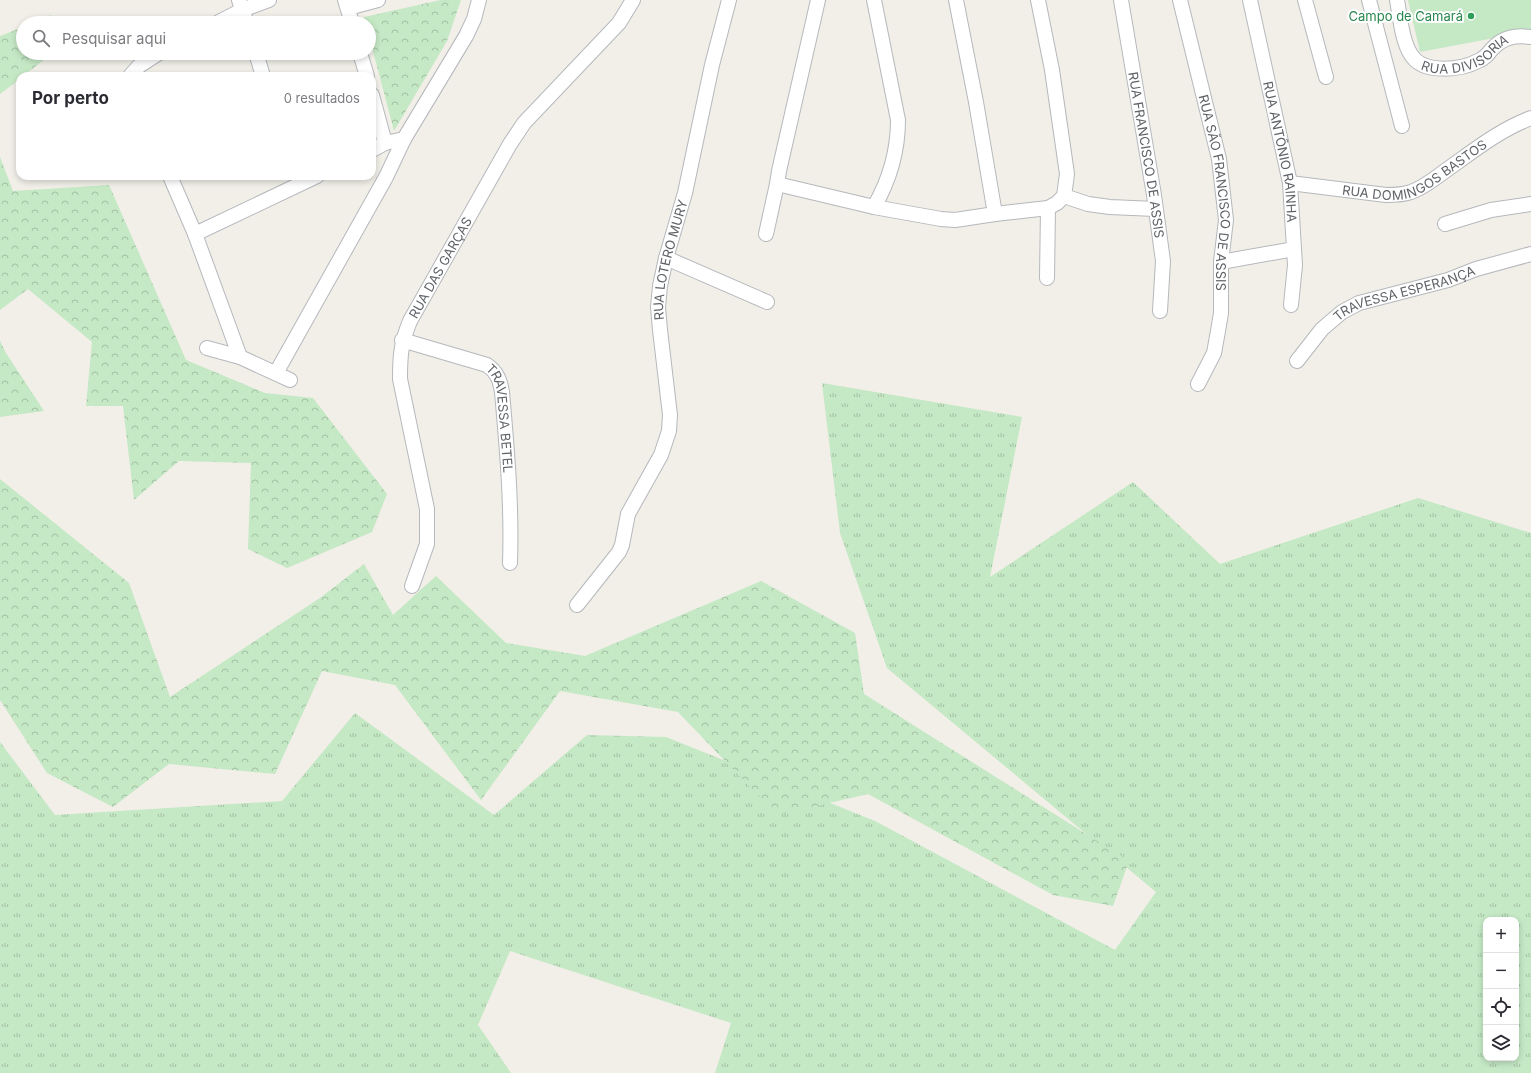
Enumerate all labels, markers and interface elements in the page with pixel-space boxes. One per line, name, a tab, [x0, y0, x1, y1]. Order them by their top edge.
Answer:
place label: Campo de Camará	[1349, 8, 1463, 24]
marker: Campo de Camará	[1466, 11, 1476, 21]
search box	[16, 16, 376, 60]
icon: search	[30, 27, 52, 49]
text: Pesquisar aqui	[62, 29, 166, 48]
street label: RUA DIVISORIA	[1419, 31, 1511, 77]
street label: RUA FRANCISCO DE ASSIS	[1125, 71, 1168, 239]
street label: RUA ANTÔNIO RAINHA	[1260, 80, 1300, 223]
text: Por perto	[32, 88, 109, 108]
text: 0 resultados	[284, 90, 360, 106]
street label: RUA SÃO FRANCISCO DE ASSIS	[1196, 93, 1234, 291]
street label: RUA DOMINGOS BASTOS	[1341, 136, 1490, 203]
street label: RUA LOTERO MURY	[650, 197, 691, 321]
street label: RUA DAS GARÇAS	[405, 214, 475, 321]
street label: TRAVESSA ESPERANÇA	[1330, 262, 1477, 324]
street label: TRAVESSA BETEL	[483, 360, 516, 473]
map controls	[1483, 917, 1519, 1061]
button: +	[1483, 917, 1519, 953]
button: −	[1483, 953, 1519, 989]
button: locate	[1483, 989, 1519, 1025]
button: layers	[1483, 1025, 1519, 1061]

